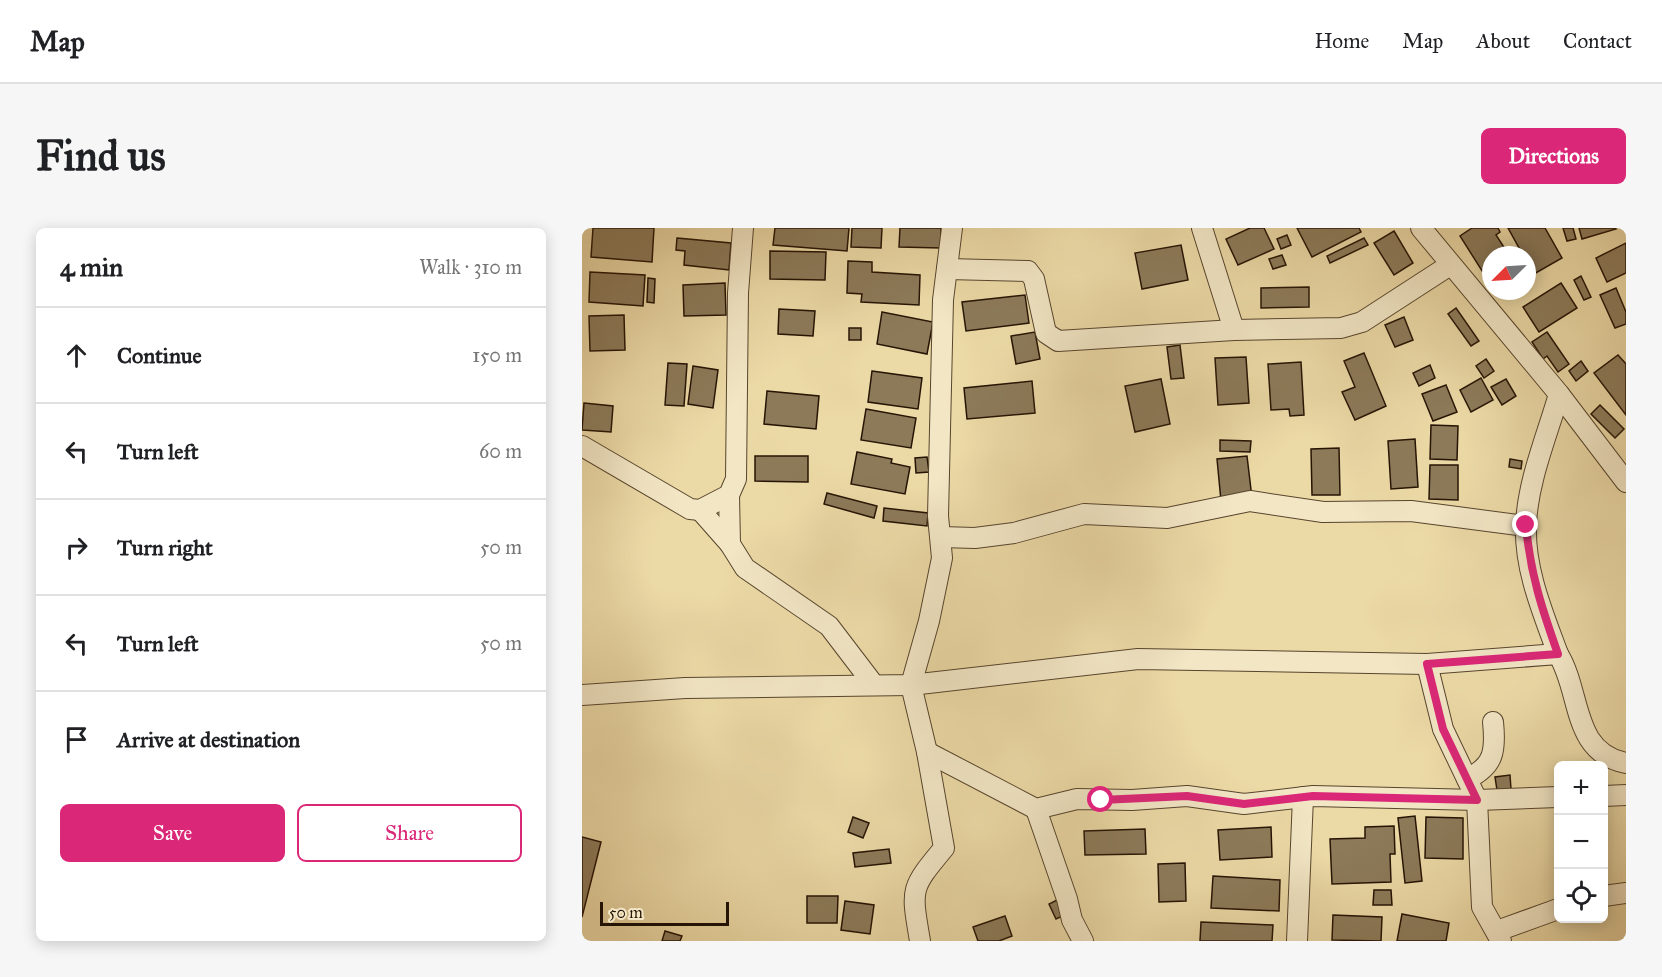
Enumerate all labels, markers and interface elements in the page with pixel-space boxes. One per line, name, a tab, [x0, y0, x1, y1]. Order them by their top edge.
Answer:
text: Map	[30, 24, 85, 59]
text: Home	[1314, 28, 1369, 54]
text: Map	[1402, 28, 1443, 54]
text: About	[1476, 28, 1530, 54]
text: Contact	[1563, 28, 1632, 54]
button: Directions	[1481, 128, 1626, 184]
text: Find us	[36, 130, 166, 182]
north arrow	[1482, 246, 1536, 300]
text: 4 min	[60, 251, 123, 283]
text: Walk · 310 m	[419, 255, 522, 279]
icon: ahead	[60, 339, 93, 372]
text: Continue	[117, 342, 202, 369]
text: 150 m	[472, 343, 522, 367]
icon: left	[60, 435, 93, 468]
text: Turn left	[117, 438, 199, 465]
text: 60 m	[479, 439, 522, 463]
route end	[1512, 511, 1538, 537]
icon: right	[60, 531, 93, 564]
text: Turn right	[117, 534, 213, 561]
text: 50 m	[480, 535, 522, 559]
icon: left	[60, 627, 93, 660]
text: Turn left	[117, 630, 199, 657]
text: 50 m	[480, 631, 522, 655]
icon: arrive	[60, 723, 93, 756]
text: Arrive at destination	[117, 726, 300, 753]
map controls	[1554, 761, 1608, 923]
button: +	[1554, 761, 1608, 815]
route start	[1087, 786, 1113, 812]
button: Save	[60, 804, 285, 862]
button: Share	[297, 804, 522, 862]
button: −	[1554, 815, 1608, 869]
button: locate	[1554, 869, 1608, 923]
scale bar	[600, 899, 729, 926]
text: 50 m	[609, 903, 643, 922]

